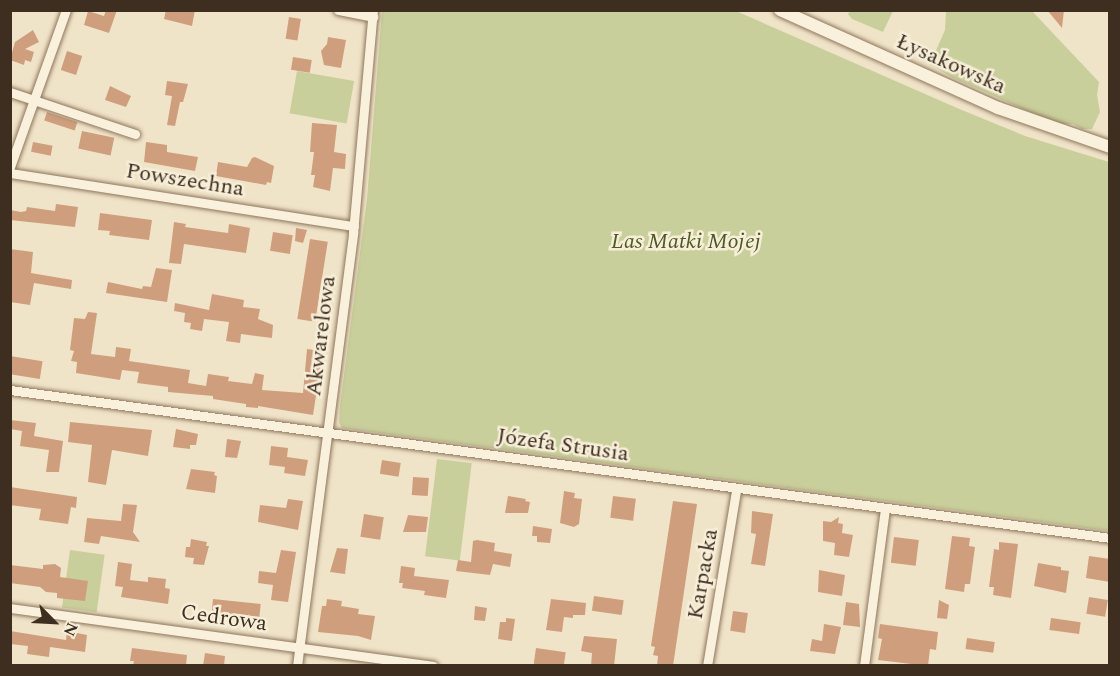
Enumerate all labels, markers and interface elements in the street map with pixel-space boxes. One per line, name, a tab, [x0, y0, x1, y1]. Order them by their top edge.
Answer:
street label: Łysakowska	[892, 28, 1010, 100]
street label: Powszechna	[124, 158, 246, 202]
park label: Las Matki Mojej	[611, 229, 761, 255]
street label: Akwarelowa	[301, 274, 341, 398]
street label: Józefa Strusia	[495, 423, 631, 467]
street label: Karpacka	[682, 527, 724, 621]
north arrow	[24, 592, 84, 652]
street label: Cedrowa	[179, 599, 269, 637]
text: N	[57, 618, 84, 640]

